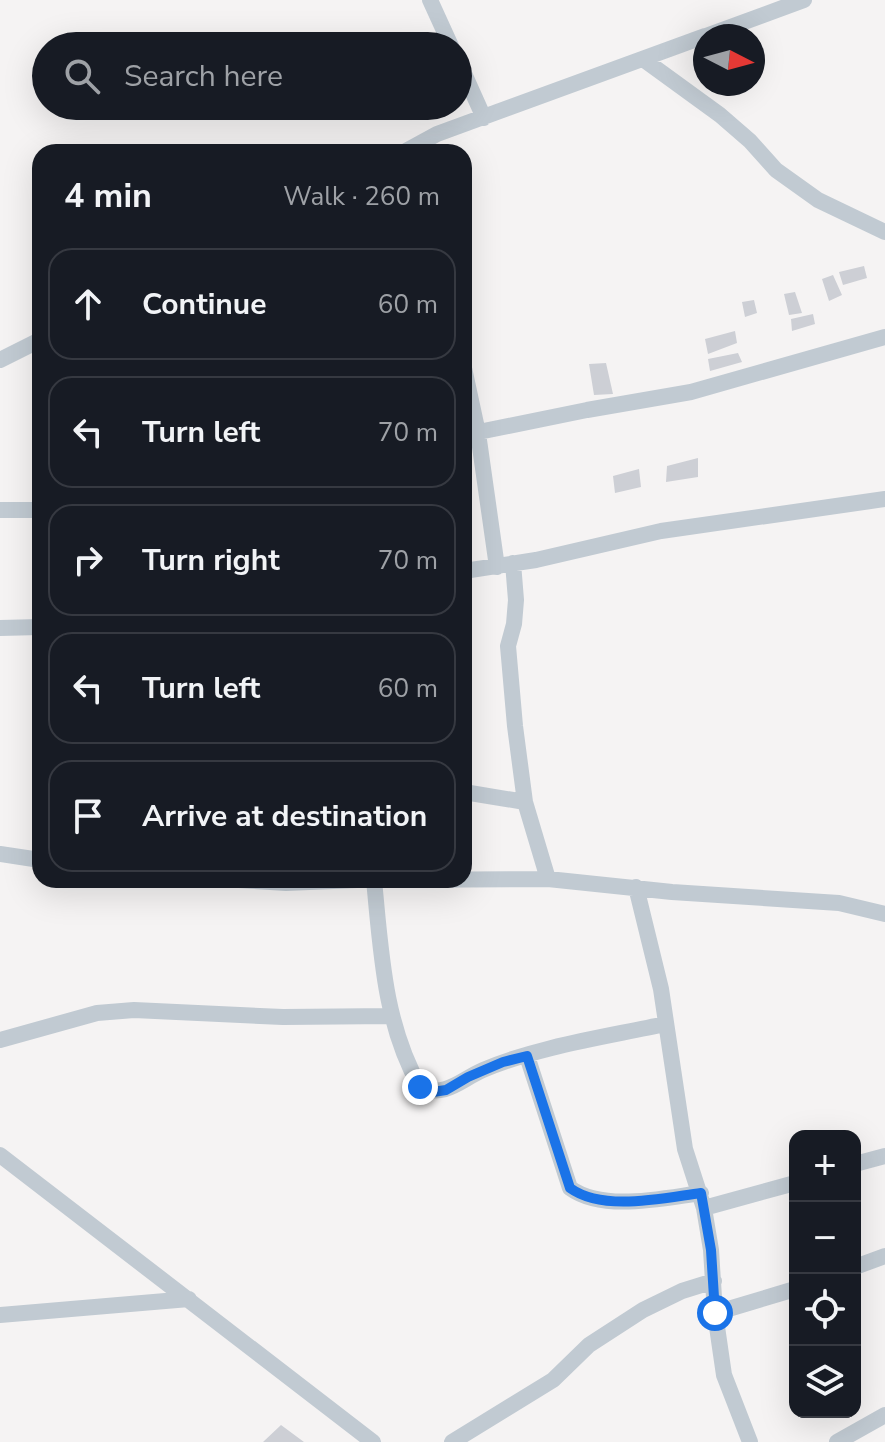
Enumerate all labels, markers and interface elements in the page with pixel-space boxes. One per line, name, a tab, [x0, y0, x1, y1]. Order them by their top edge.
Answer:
north arrow	[693, 24, 765, 96]
search box	[32, 32, 472, 120]
icon: search	[60, 54, 104, 98]
text: Search here	[124, 56, 283, 97]
text: 4 min	[64, 173, 152, 219]
text: Walk · 260 m	[283, 179, 440, 214]
icon: ahead	[66, 282, 110, 326]
text: Continue	[142, 284, 267, 325]
text: 60 m	[378, 287, 438, 322]
icon: left	[66, 410, 110, 454]
text: Turn left	[142, 412, 260, 453]
text: 70 m	[378, 415, 438, 450]
icon: right	[66, 538, 110, 582]
text: Turn right	[142, 540, 280, 581]
text: 70 m	[378, 543, 438, 578]
icon: left	[66, 666, 110, 710]
text: Turn left	[142, 668, 260, 709]
text: 60 m	[378, 671, 438, 706]
icon: arrive	[66, 794, 110, 838]
text: Arrive at destination	[142, 796, 427, 837]
route end	[402, 1069, 438, 1105]
map controls	[789, 1130, 861, 1418]
button: +	[789, 1130, 861, 1202]
button: −	[789, 1202, 861, 1274]
button: locate	[789, 1274, 861, 1346]
route start	[697, 1295, 733, 1331]
button: layers	[789, 1346, 861, 1418]

